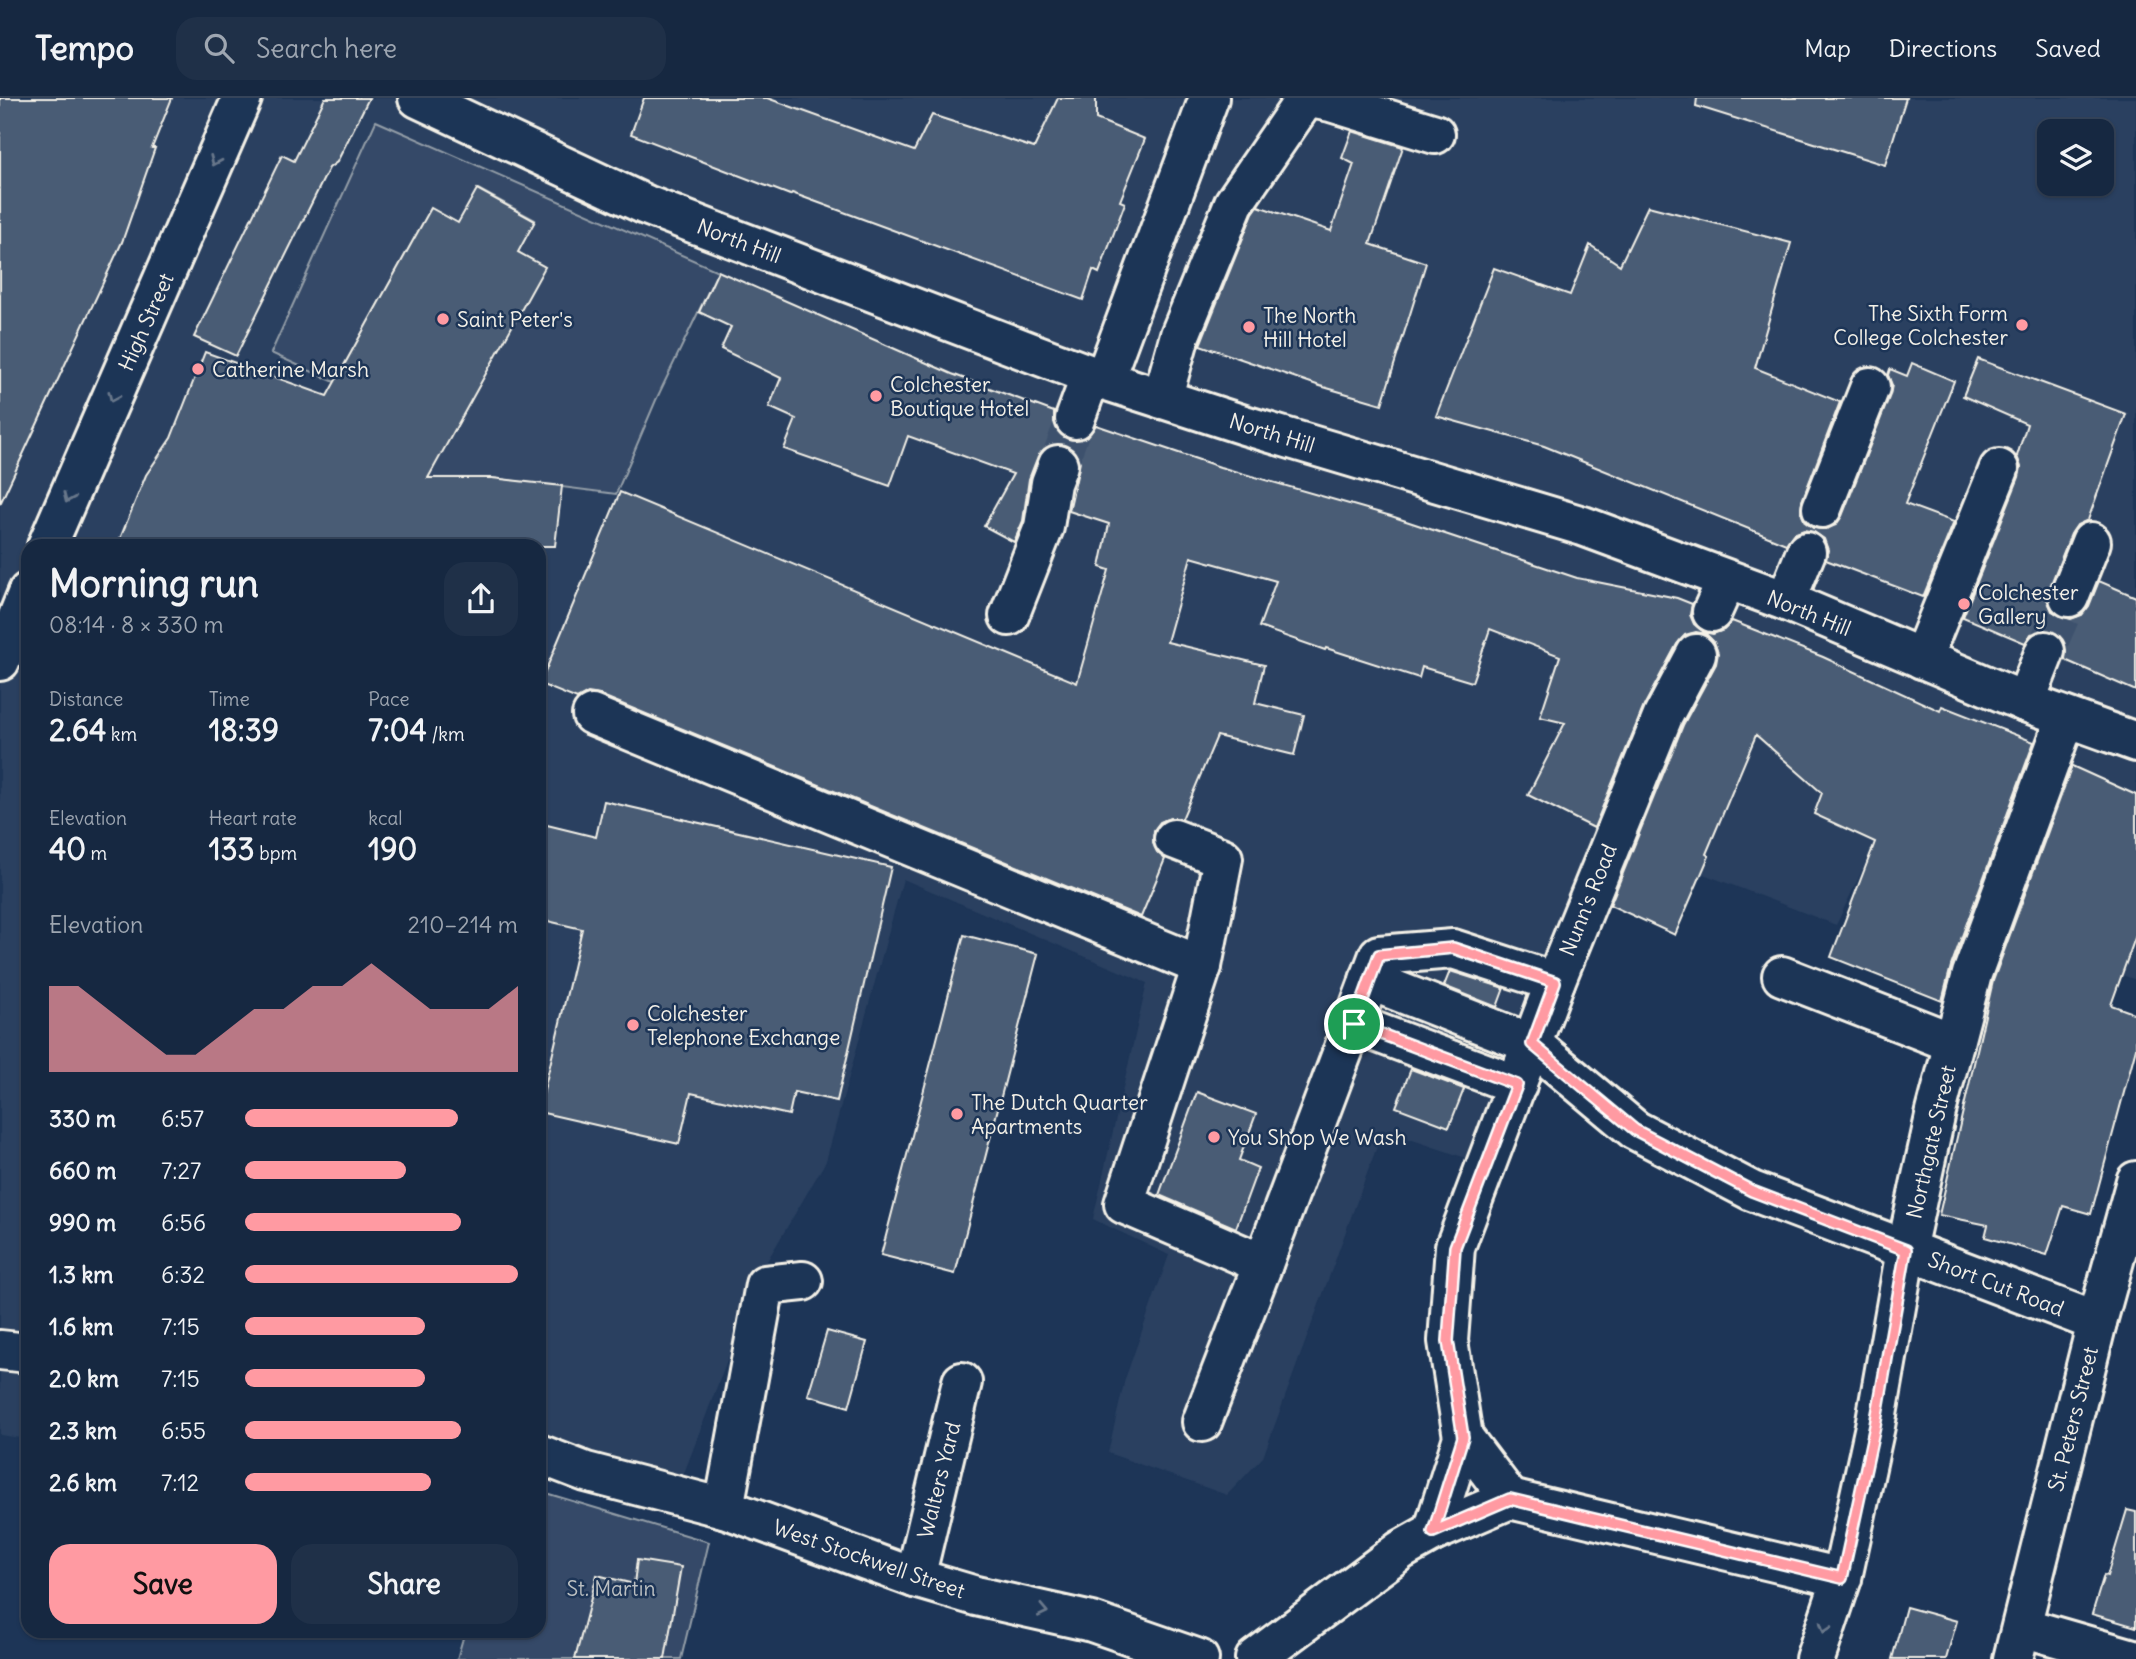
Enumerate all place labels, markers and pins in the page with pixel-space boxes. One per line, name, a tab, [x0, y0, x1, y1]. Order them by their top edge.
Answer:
place label: The Sixth Form College Colchester	[1833, 300, 2008, 351]
place label: The North Hill Hotel	[1263, 302, 1356, 353]
place label: Saint Peter's	[457, 306, 573, 333]
marker: Saint Peter's	[435, 311, 451, 327]
marker: The Sixth Form College Colchester	[2014, 317, 2030, 333]
marker: The North Hill Hotel	[1241, 319, 1257, 335]
place label: Catherine Marsh	[212, 356, 369, 383]
marker: Catherine Marsh	[190, 361, 206, 377]
place label: Colchester Boutique Hotel	[890, 371, 1029, 422]
marker: Colchester Boutique Hotel	[868, 388, 884, 404]
place label: Colchester Gallery	[1978, 579, 2079, 630]
marker: Colchester Gallery	[1956, 596, 1972, 612]
pin	[1324, 994, 1384, 1054]
place label: Colchester Telephone Exchange	[647, 1000, 840, 1051]
marker: Colchester Telephone Exchange	[625, 1017, 641, 1033]
place label: The Dutch Quarter Apartments	[971, 1089, 1148, 1140]
marker: The Dutch Quarter Apartments	[949, 1106, 965, 1122]
place label: You Shop We Wash	[1228, 1124, 1407, 1151]
marker: You Shop We Wash	[1206, 1129, 1222, 1145]

